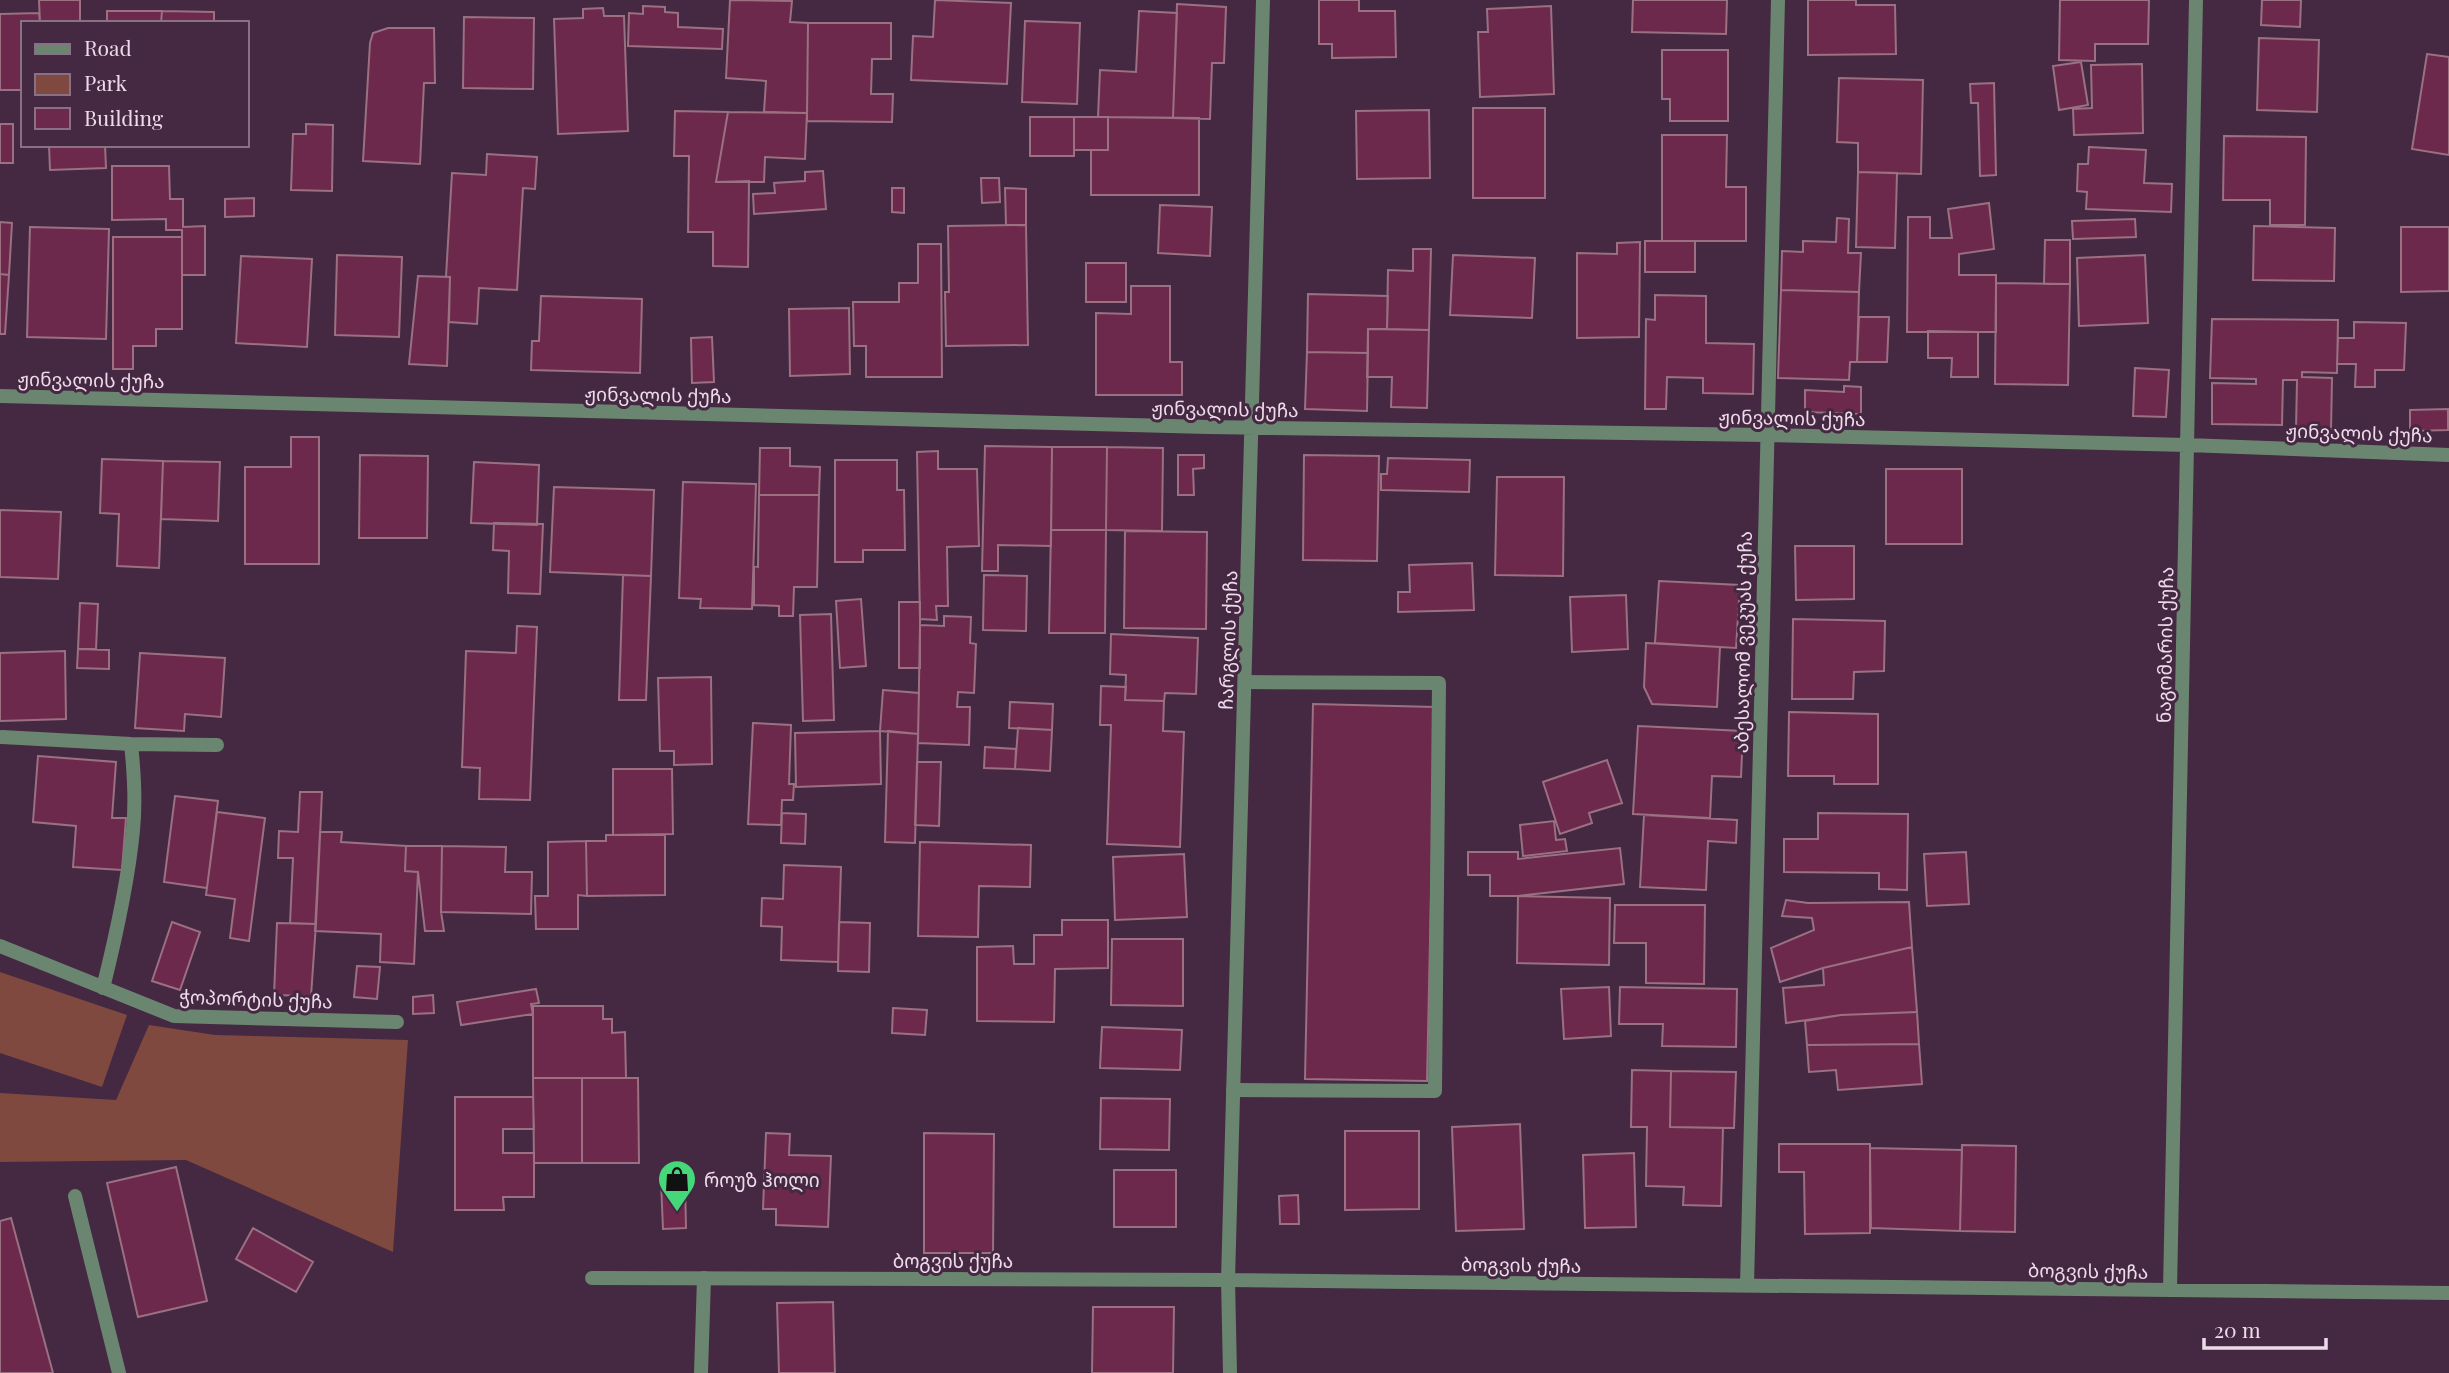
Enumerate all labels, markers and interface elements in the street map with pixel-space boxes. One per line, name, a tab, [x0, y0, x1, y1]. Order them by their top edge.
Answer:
legend	[21, 21, 248, 147]
text: Road	[84, 33, 132, 61]
text: Park	[84, 68, 128, 96]
text: Building	[84, 103, 163, 131]
street label: ჟინვალის ქუჩა	[17, 365, 165, 394]
street label: ჟინვალის ქუჩა	[584, 380, 732, 409]
street label: ჟინვალის ქუჩა	[1151, 394, 1299, 423]
street label: ჟინვალის ქუჩა	[1718, 403, 1866, 432]
street label: ჟინვალის ქუჩა	[2285, 416, 2433, 449]
street label: აბესალომ ვეკუას ქუჩა	[1727, 531, 1758, 753]
street label: ნაგომარის ქუჩა	[2150, 567, 2178, 723]
street label: ჩარგლის ქუჩა	[1212, 570, 1243, 710]
street label: ჭოპორტის ქუჩა	[179, 982, 333, 1014]
shop icon: როუზ ჰოლი	[656, 1158, 698, 1213]
place label: როუზ ჰოლი	[704, 1166, 820, 1193]
street label: ბოგვის ქუჩა	[893, 1247, 1013, 1273]
street label: ბოგვის ქუჩა	[1461, 1250, 1581, 1278]
street label: ბოგვის ქუჩა	[2028, 1256, 2148, 1284]
scale bar	[2204, 1306, 2326, 1350]
text: 20 m	[2214, 1315, 2261, 1343]

